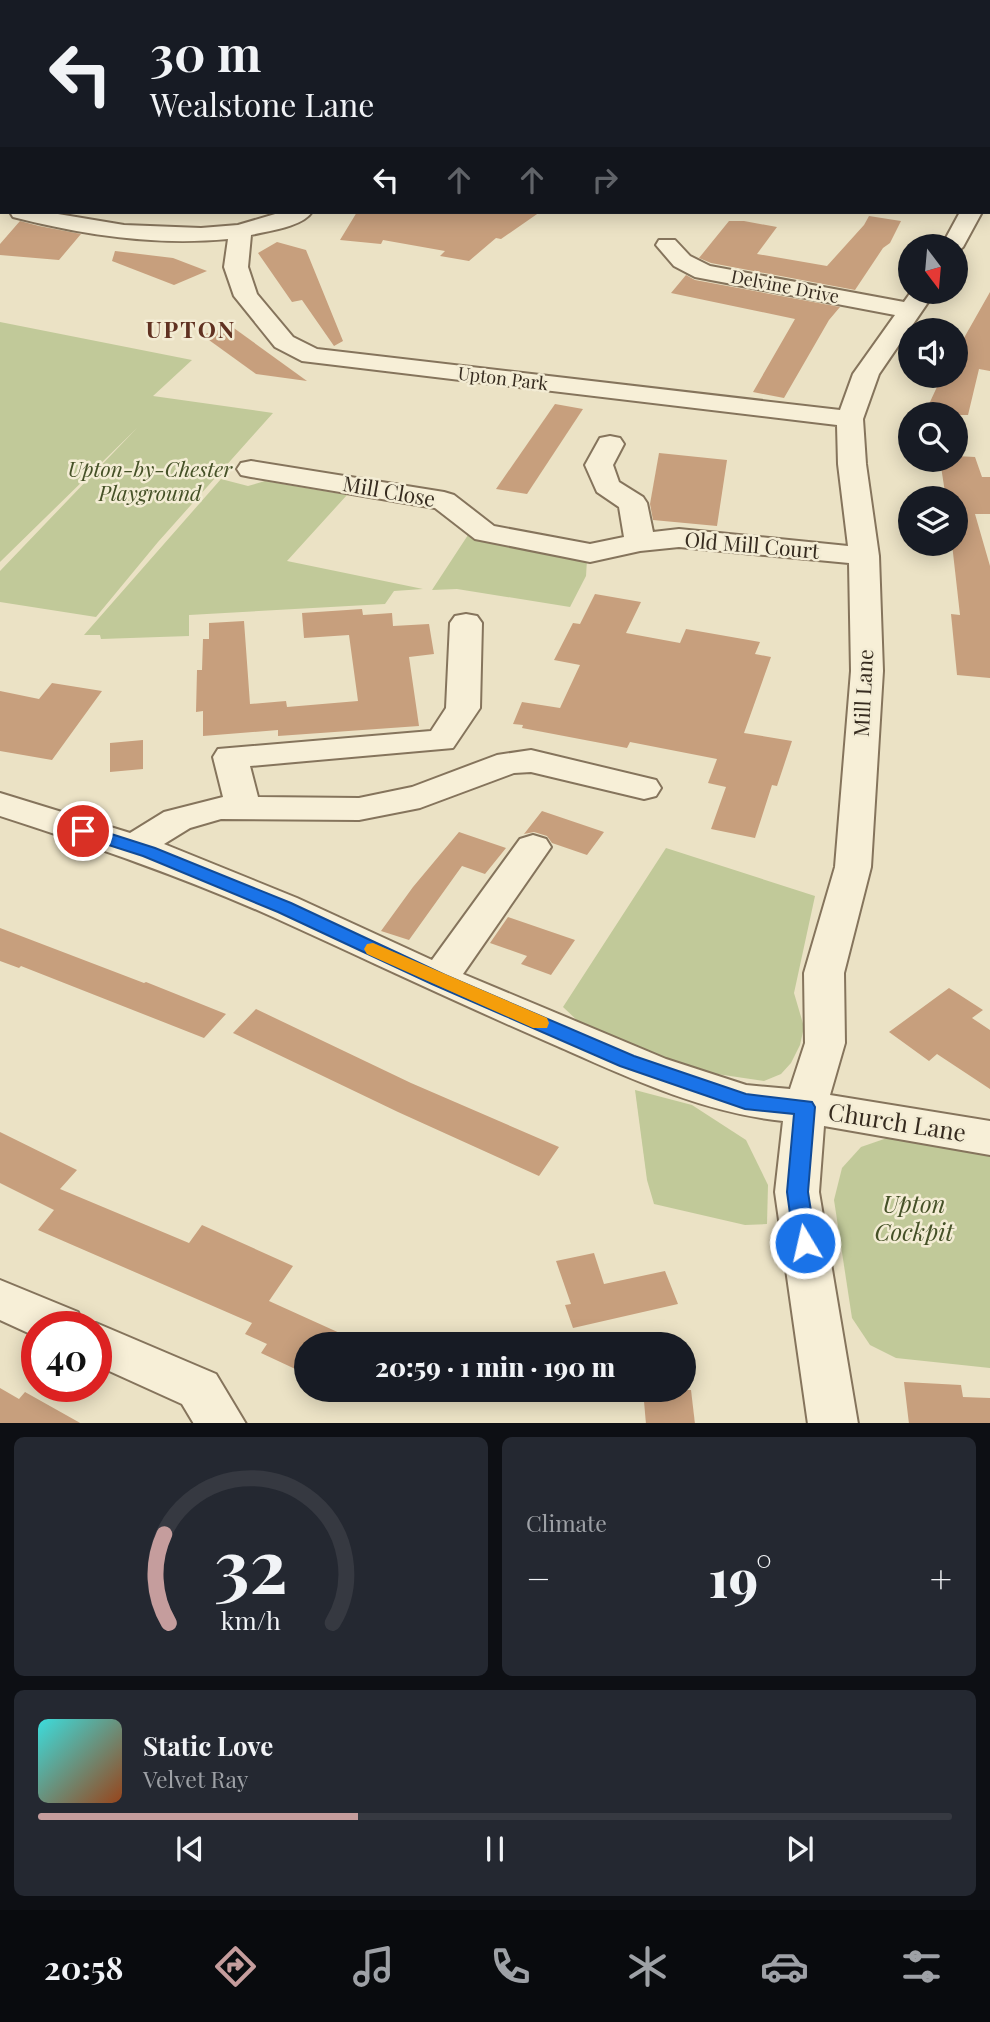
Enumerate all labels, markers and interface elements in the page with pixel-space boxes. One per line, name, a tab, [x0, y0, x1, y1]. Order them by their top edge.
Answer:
text: 30 m	[150, 19, 261, 84]
icon: left	[35, 28, 126, 119]
text: Wealstone Lane	[150, 82, 375, 125]
icon: left	[367, 161, 405, 199]
icon: ahead	[440, 161, 478, 199]
icon: ahead	[513, 161, 551, 199]
icon: right	[586, 161, 624, 199]
north arrow	[898, 234, 968, 304]
map controls	[898, 234, 968, 556]
street label: Delvine Drive	[729, 264, 841, 308]
district label: UPTON	[146, 313, 236, 344]
button: sound	[898, 318, 968, 388]
street label: Upton Park	[457, 361, 550, 395]
button: search	[898, 402, 968, 472]
park label: Upton-by-Chester Playground	[68, 454, 233, 506]
street label: Mill Close	[341, 468, 438, 512]
button: layers	[898, 486, 968, 556]
street label: Old Mill Court	[684, 524, 821, 564]
street label: Mill Lane	[846, 648, 878, 737]
pin	[53, 801, 113, 861]
icon: arrive	[64, 812, 102, 850]
street label: Church Lane	[826, 1094, 968, 1148]
park label: Upton Cockpit	[874, 1187, 954, 1247]
position arrow	[768, 1206, 842, 1280]
speed limit sign: 40	[21, 1311, 112, 1402]
text: 20:59 · 1 min · 190 m	[375, 1349, 615, 1384]
text: Climate	[526, 1507, 607, 1538]
text: 32	[214, 1514, 288, 1611]
text: 19°	[709, 1542, 772, 1611]
text: −	[526, 1552, 551, 1603]
text: +	[930, 1552, 952, 1603]
text: km/h	[221, 1602, 281, 1635]
text: Static Love	[143, 1728, 273, 1763]
text: Velvet Ray	[143, 1763, 248, 1794]
icon: previous	[171, 1830, 209, 1868]
icon: pause	[476, 1830, 514, 1868]
icon: next	[781, 1830, 819, 1868]
icon: directions	[211, 1942, 260, 1991]
icon: music	[349, 1942, 398, 1991]
icon: phone	[486, 1942, 535, 1991]
icon: climate	[623, 1942, 672, 1991]
icon: car	[760, 1942, 809, 1991]
icon: filters	[897, 1942, 946, 1991]
text: 20:58	[44, 1945, 123, 1988]

